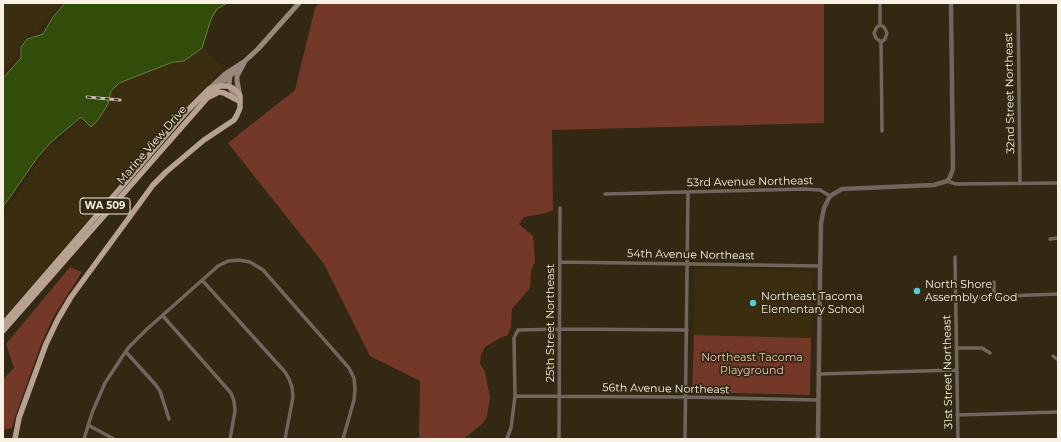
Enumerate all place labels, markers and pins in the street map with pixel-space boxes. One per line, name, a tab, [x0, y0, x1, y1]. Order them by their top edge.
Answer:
place label: North Shore Assembly of God	[925, 278, 1017, 304]
marker: North Shore Assembly of God	[912, 286, 922, 296]
place label: Northeast Tacoma Elementary School	[761, 290, 865, 316]
marker: Northeast Tacoma Elementary School	[748, 298, 758, 308]

